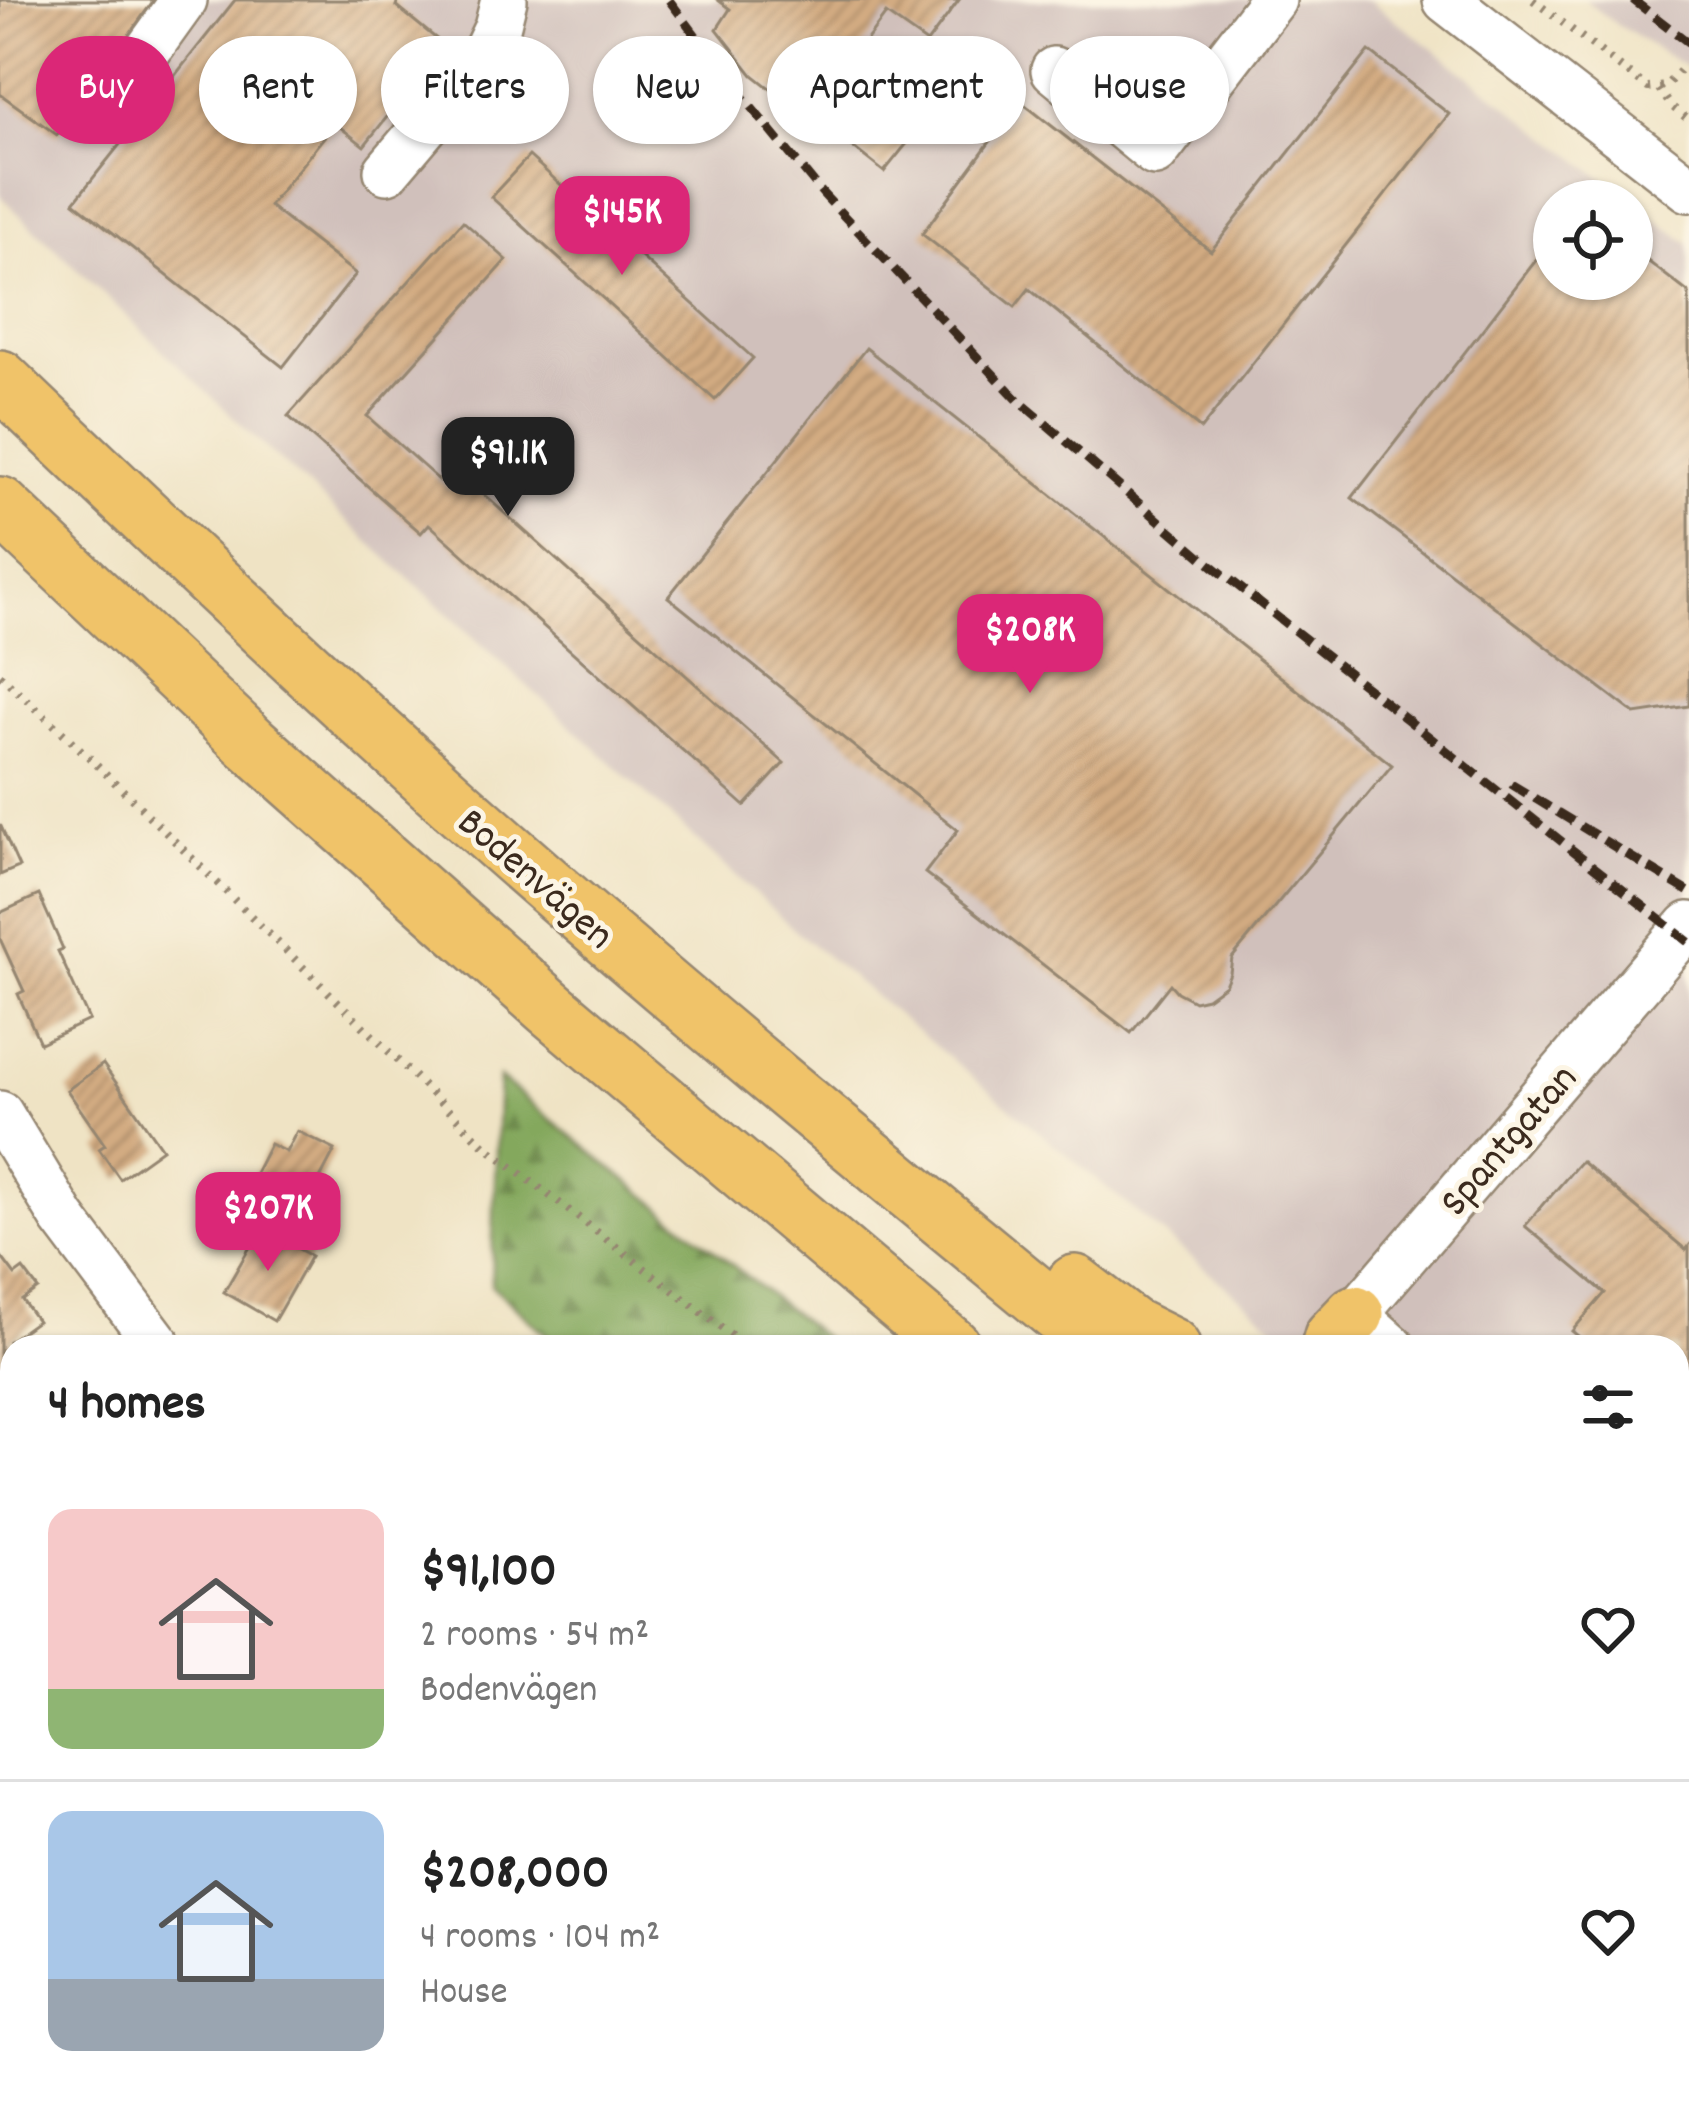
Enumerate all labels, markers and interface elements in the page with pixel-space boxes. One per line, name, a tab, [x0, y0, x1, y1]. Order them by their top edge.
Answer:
chip: Buy	[36, 36, 175, 144]
chip: Rent	[199, 36, 357, 144]
chip: Filters	[381, 36, 569, 144]
chip: New	[593, 36, 743, 144]
chip: Apartment	[767, 36, 1026, 144]
chip: House	[1050, 36, 1229, 144]
pin: $145K	[538, 176, 706, 278]
map controls	[1533, 180, 1653, 300]
button: locate	[1533, 180, 1653, 300]
text: $145K	[582, 187, 662, 242]
pin: $91.1K	[410, 417, 606, 519]
text: $91.1K	[468, 428, 548, 483]
pin: $208K	[946, 594, 1114, 696]
text: $208K	[984, 605, 1076, 660]
street label: Bodenvägen	[442, 796, 625, 967]
street label: Spantgatan	[1428, 1053, 1595, 1232]
pin: $207K	[184, 1172, 352, 1274]
text: $207K	[222, 1183, 314, 1238]
text: 4 homes	[48, 1371, 206, 1443]
icon: filters	[1575, 1374, 1641, 1440]
text: $91,100	[420, 1538, 557, 1610]
icon: home	[144, 1557, 288, 1701]
icon: heart	[1575, 1596, 1641, 1662]
text: 2 rooms · 54 m²	[420, 1610, 649, 1665]
text: Bodenvägen	[420, 1665, 597, 1720]
text: $208,000	[420, 1840, 609, 1912]
icon: home	[144, 1859, 288, 2003]
icon: heart	[1575, 1898, 1641, 1964]
text: 4 rooms · 104 m²	[420, 1912, 660, 1967]
text: House	[420, 1967, 508, 2022]

